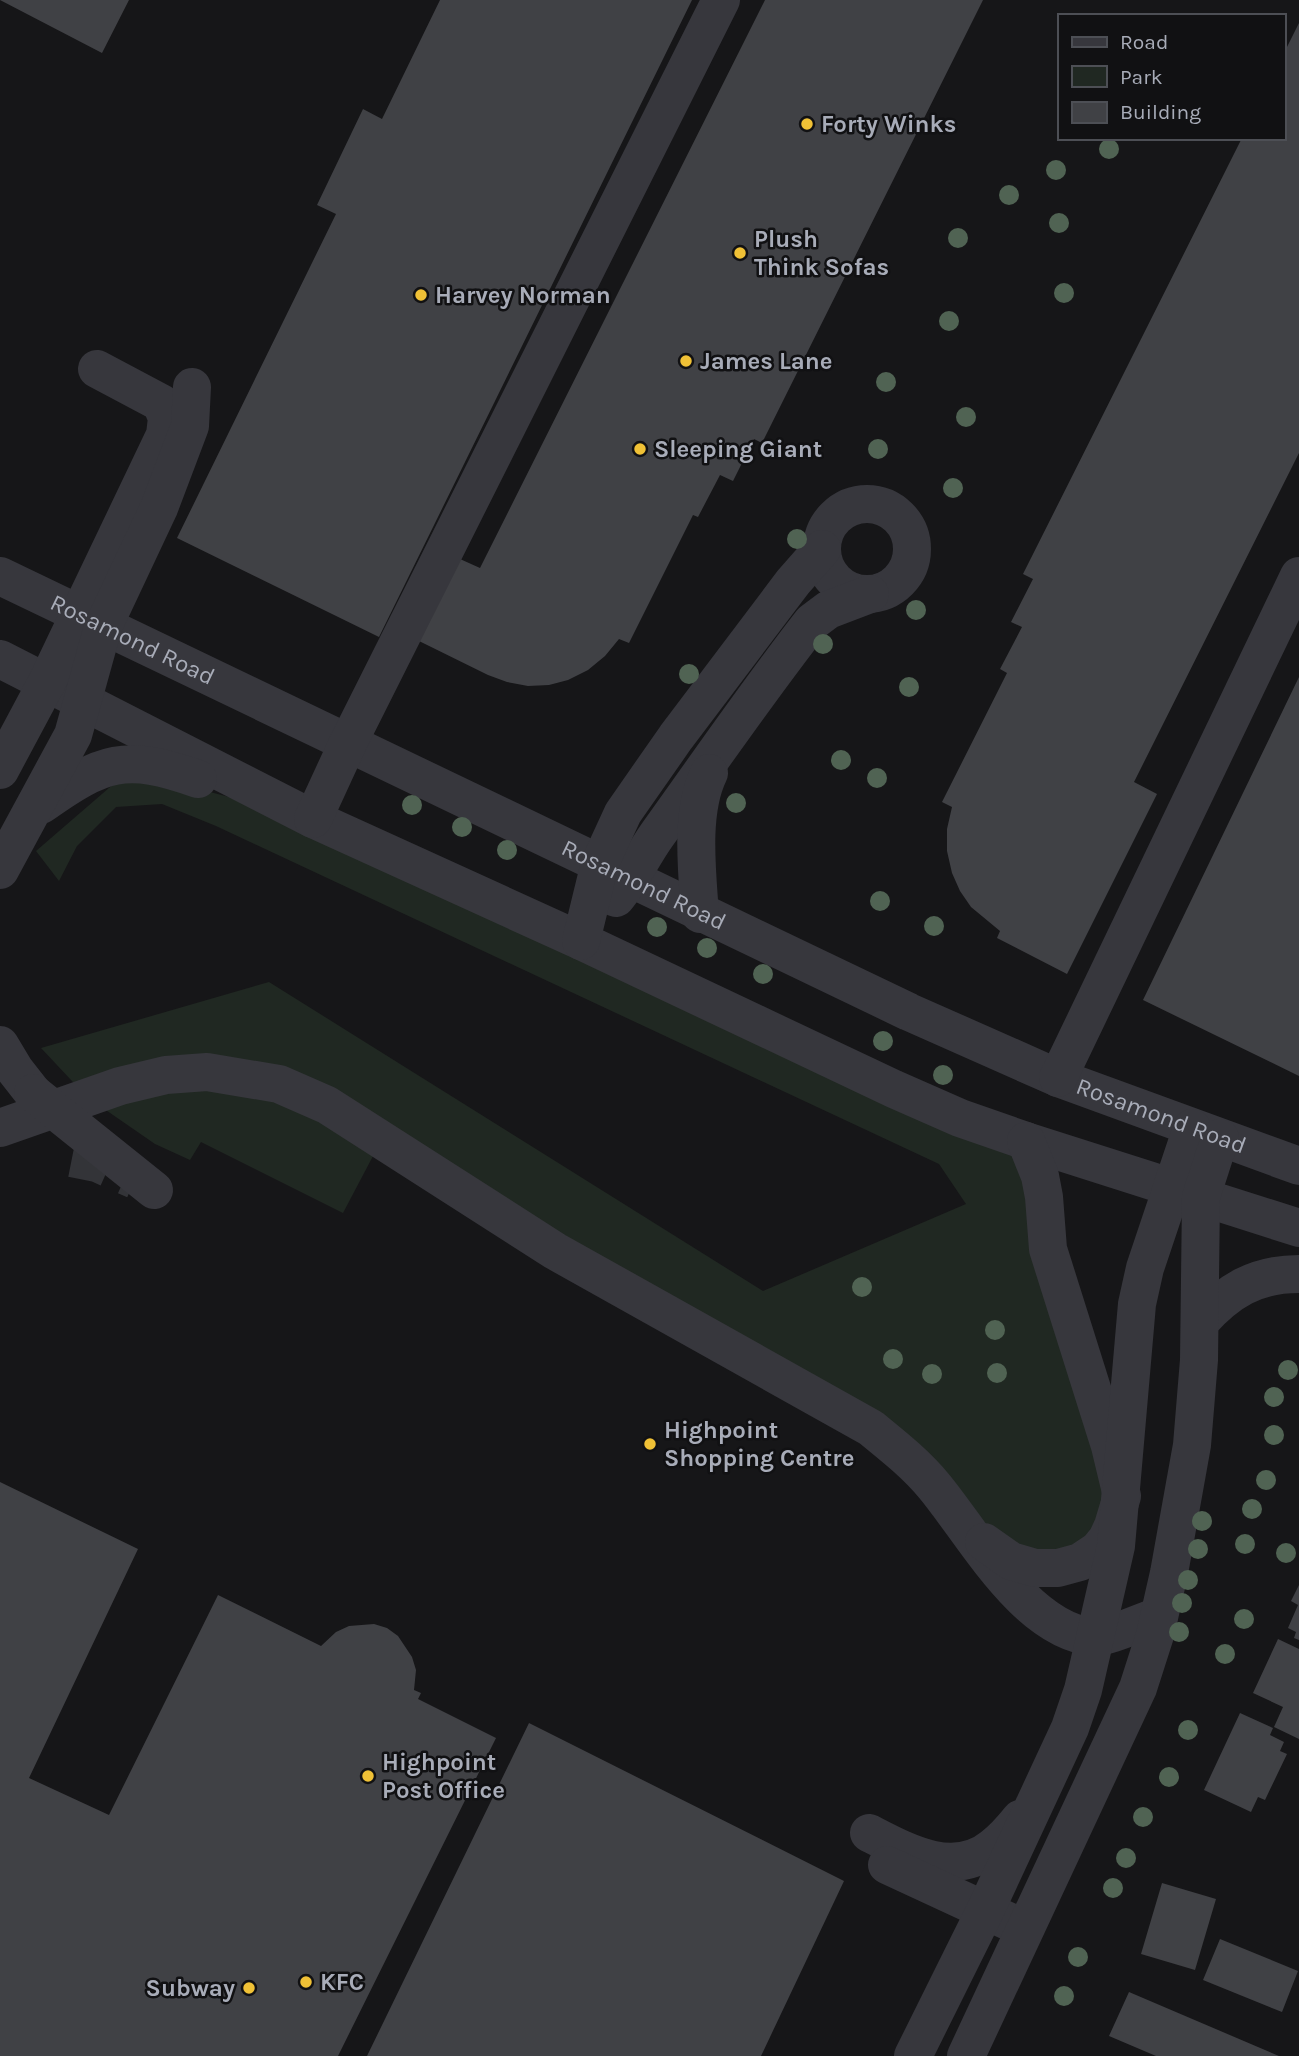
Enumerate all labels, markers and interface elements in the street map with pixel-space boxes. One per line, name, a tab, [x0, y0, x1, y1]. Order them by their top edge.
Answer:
legend	[1058, 14, 1285, 140]
text: Road	[1120, 30, 1168, 54]
text: Park	[1120, 65, 1163, 89]
text: Building	[1120, 100, 1201, 124]
place label: Forty Winks	[821, 110, 956, 138]
marker: Forty Winks	[799, 116, 815, 132]
place label: Plush Think Sofas	[754, 225, 889, 281]
marker: Plush Think Sofas	[732, 245, 748, 261]
place label: Harvey Norman	[435, 281, 611, 309]
marker: Harvey Norman	[413, 287, 429, 303]
place label: James Lane	[700, 347, 832, 375]
marker: James Lane	[678, 353, 694, 369]
place label: Sleeping Giant	[654, 435, 822, 463]
marker: Sleeping Giant	[632, 441, 648, 457]
street label: Rosamond Road	[46, 588, 219, 691]
street label: Rosamond Road	[557, 833, 731, 936]
street label: Rosamond Road	[1072, 1072, 1250, 1160]
place label: Highpoint Shopping Centre	[664, 1416, 854, 1472]
marker: Highpoint Shopping Centre	[642, 1436, 658, 1452]
place label: Highpoint Post Office	[382, 1748, 505, 1804]
marker: Highpoint Post Office	[360, 1768, 376, 1784]
place label: KFC	[320, 1968, 364, 1996]
place label: Subway	[146, 1974, 235, 2002]
marker: KFC	[298, 1974, 314, 1990]
marker: Subway	[241, 1980, 257, 1996]

